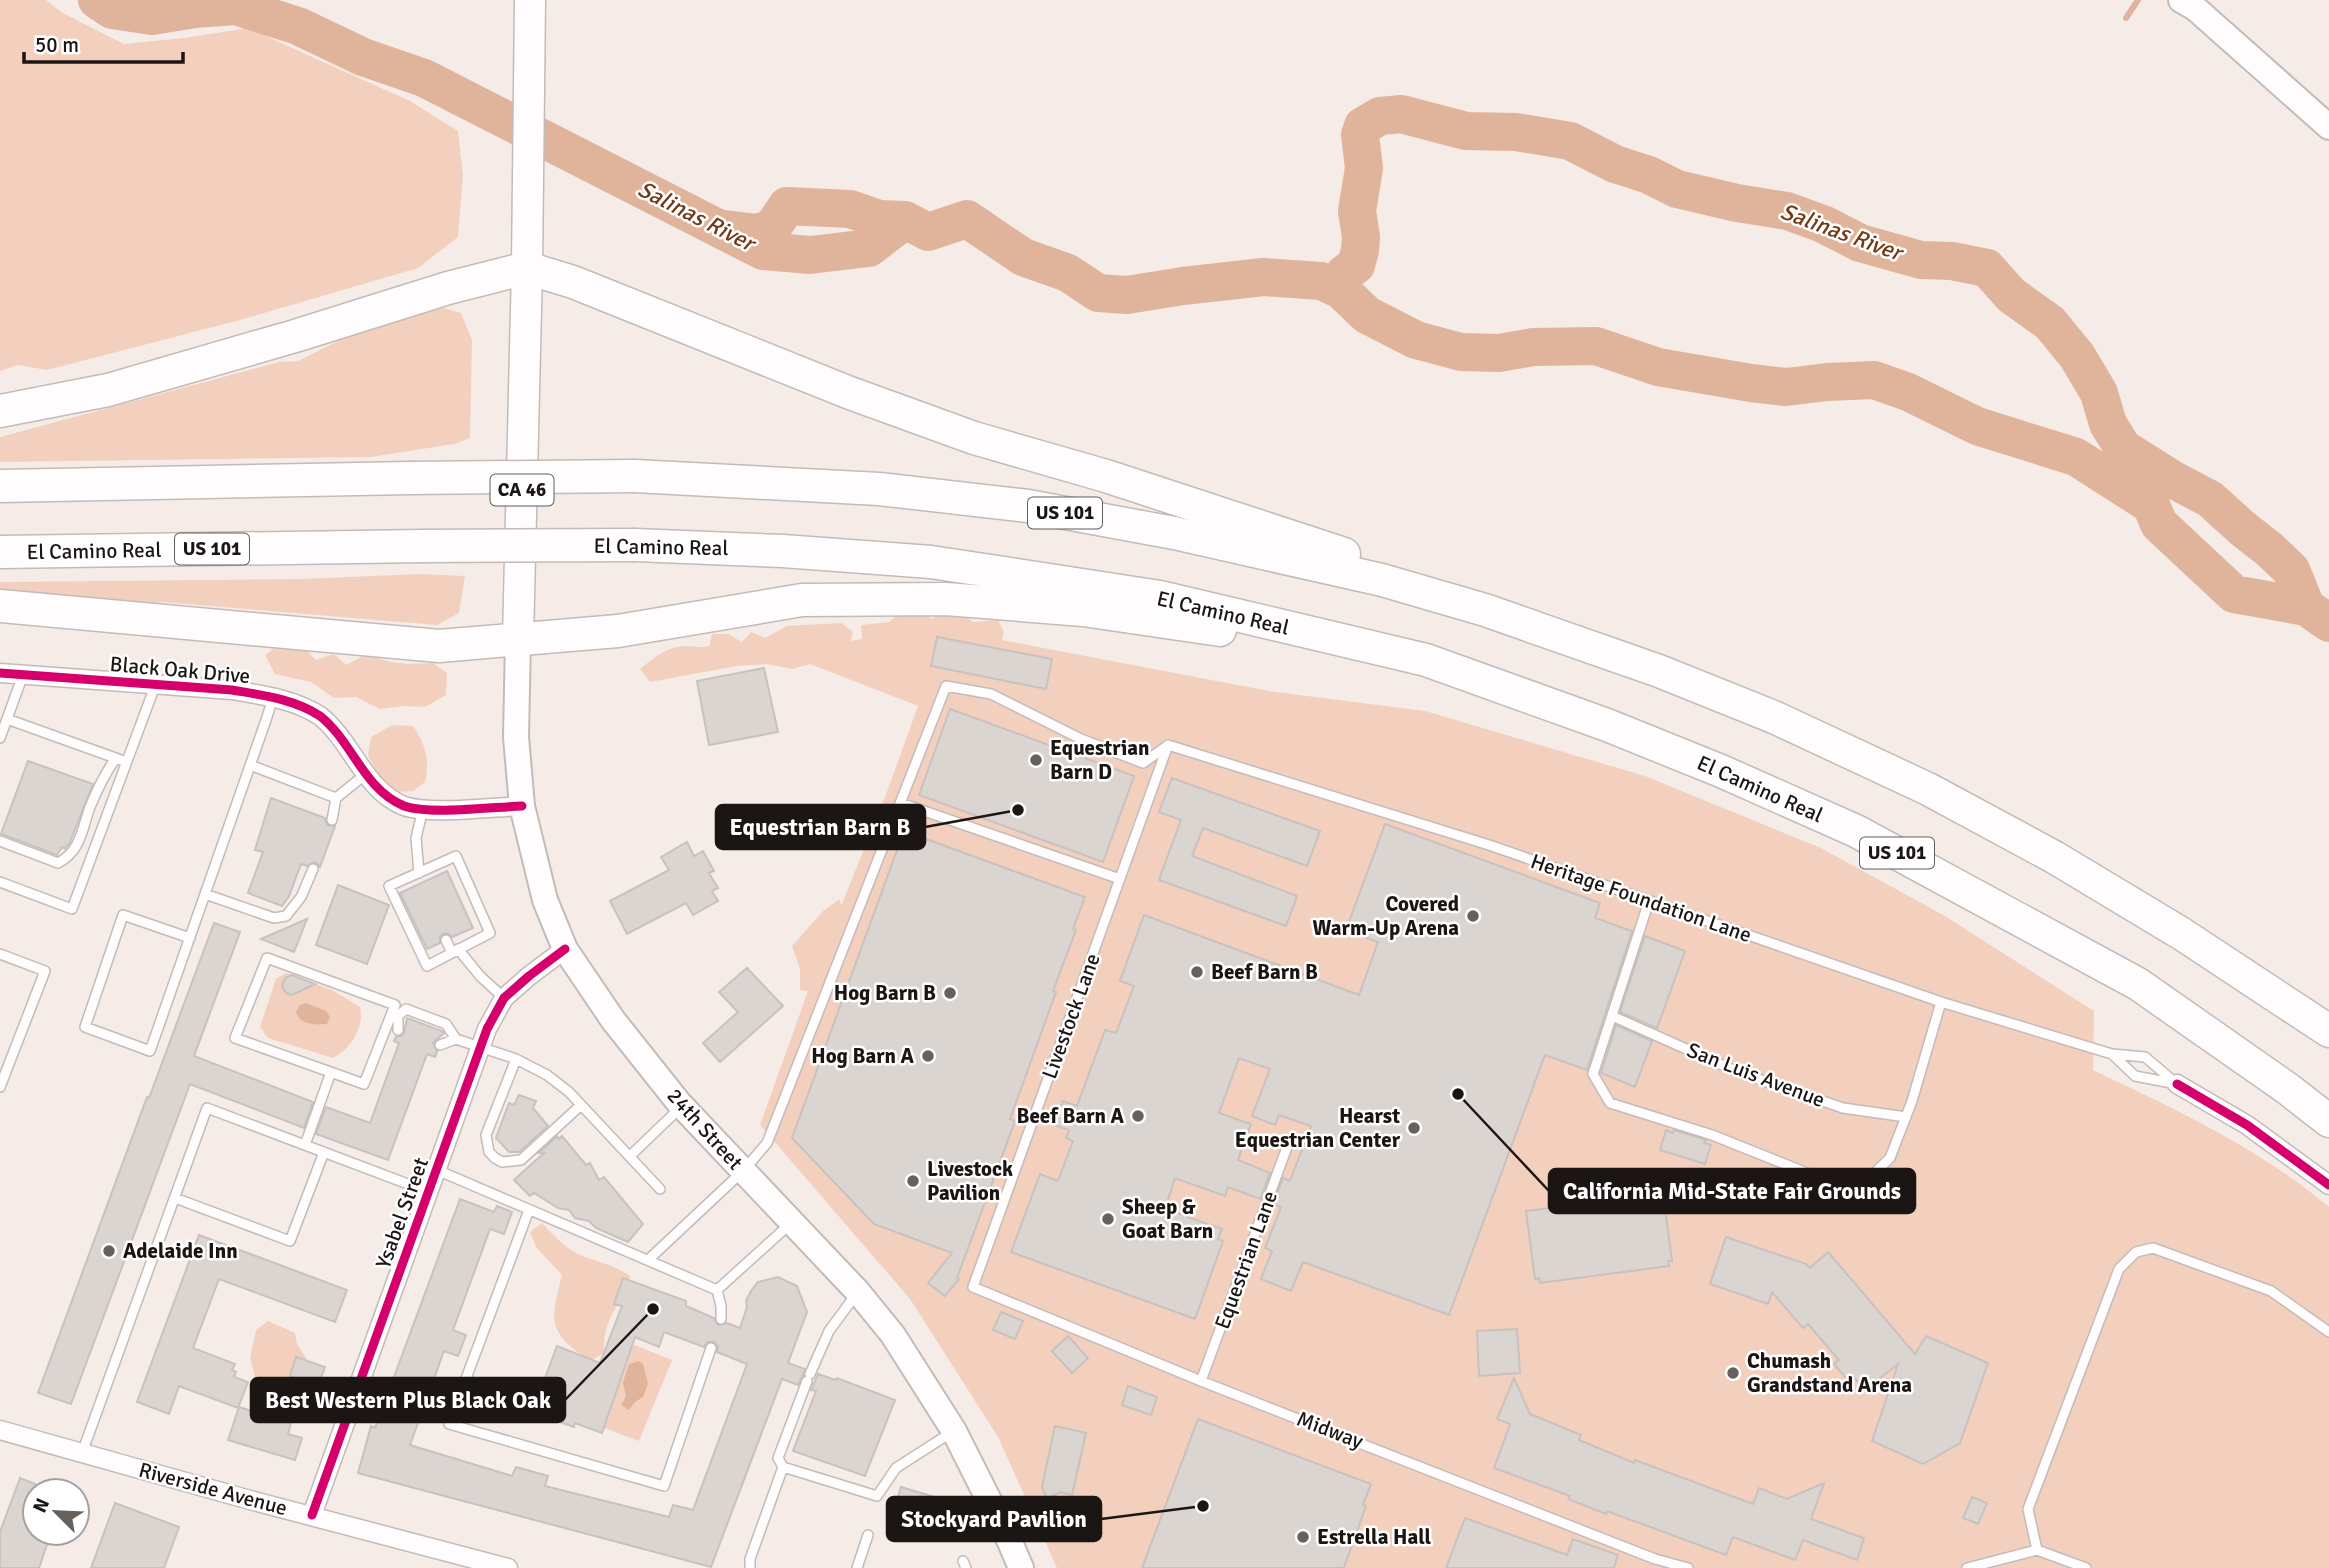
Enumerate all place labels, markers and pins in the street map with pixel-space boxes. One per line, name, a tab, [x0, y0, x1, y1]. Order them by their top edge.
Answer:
place label: Equestrian Barn D	[1050, 735, 1149, 785]
marker: Equestrian Barn D	[1028, 752, 1044, 768]
callout: Equestrian Barn B	[716, 805, 925, 849]
place label: Covered Warm-Up Arena	[1313, 891, 1459, 941]
marker: Covered Warm-Up Arena	[1465, 908, 1481, 924]
place label: Beef Barn B	[1211, 959, 1318, 985]
marker: Beef Barn B	[1189, 964, 1205, 980]
place label: Hog Barn B	[834, 980, 936, 1006]
marker: Hog Barn B	[942, 985, 958, 1001]
place label: Hog Barn A	[811, 1043, 915, 1069]
marker: Hog Barn A	[920, 1048, 936, 1064]
place label: Beef Barn A	[1017, 1103, 1125, 1129]
place label: Hearst Equestrian Center	[1235, 1103, 1401, 1153]
marker: Beef Barn A	[1130, 1108, 1146, 1124]
marker: Hearst Equestrian Center	[1406, 1120, 1422, 1136]
place label: Livestock Pavilion	[927, 1156, 1013, 1206]
callout: California Mid-State Fair Grounds	[1549, 1169, 1915, 1213]
marker: Livestock Pavilion	[905, 1173, 921, 1189]
place label: Sheep & Goat Barn	[1122, 1194, 1213, 1244]
marker: Sheep & Goat Barn	[1100, 1211, 1116, 1227]
place label: Adelaide Inn	[123, 1238, 238, 1264]
marker: Adelaide Inn	[101, 1243, 117, 1259]
place label: Chumash Grandstand Arena	[1747, 1348, 1912, 1398]
marker: Chumash Grandstand Arena	[1725, 1365, 1741, 1381]
callout: Best Western Plus Black Oak	[251, 1378, 565, 1422]
callout: Stockyard Pavilion	[887, 1497, 1101, 1541]
place label: Estrella Hall	[1317, 1524, 1432, 1550]
marker: Estrella Hall	[1295, 1529, 1311, 1545]

